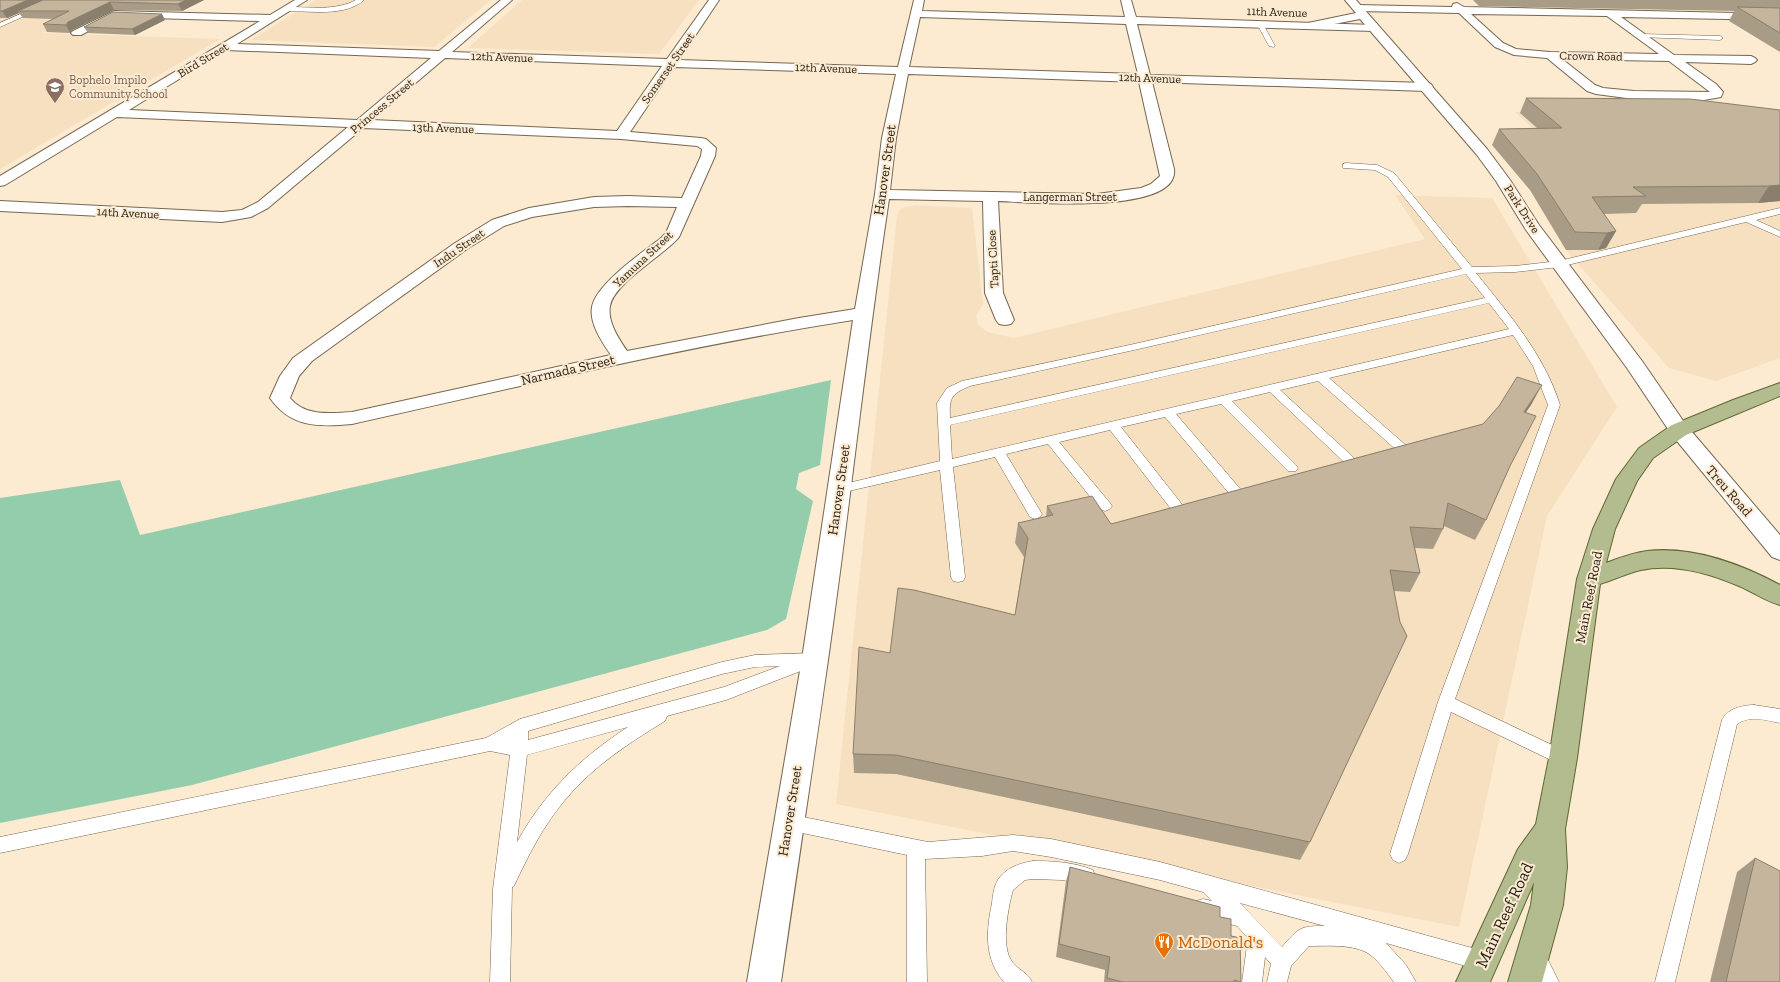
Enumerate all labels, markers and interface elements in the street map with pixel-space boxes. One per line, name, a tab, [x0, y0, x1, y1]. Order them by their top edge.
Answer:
street label: 11th Avenue	[1246, 4, 1308, 20]
street label: Somerset Street	[638, 29, 698, 106]
street label: Bird Street	[175, 39, 231, 81]
street label: Crown Road	[1559, 48, 1623, 64]
street label: 12th Avenue	[471, 49, 534, 65]
street label: 12th Avenue	[795, 60, 858, 76]
street label: 12th Avenue	[1119, 70, 1182, 86]
place label: Bophelo Impilo Community School	[69, 73, 168, 101]
street label: Princess Street	[348, 75, 417, 137]
school or university icon: Bophelo Impilo Community School	[44, 76, 66, 104]
street label: 13th Avenue	[412, 120, 475, 136]
street label: Hanover Street	[870, 123, 900, 216]
street label: Park Drive	[1501, 182, 1543, 236]
street label: Langerman Street	[1023, 190, 1117, 204]
street label: 14th Avenue	[96, 204, 160, 222]
street label: Indu Street	[431, 226, 488, 270]
street label: Yamuna Street	[610, 227, 676, 291]
street label: Tapti Close	[984, 229, 1002, 288]
street label: Narmada Street	[519, 351, 617, 389]
street label: Hanover Street	[824, 443, 854, 536]
street label: Treu Road	[1702, 462, 1756, 520]
street label: Main Reef Road	[1572, 549, 1606, 644]
street label: Hanover Street	[774, 764, 806, 857]
street label: Main Reef Road	[1471, 859, 1537, 971]
restaurant icon: McDonald's	[1153, 931, 1175, 959]
place label: McDonald's	[1178, 932, 1263, 952]

